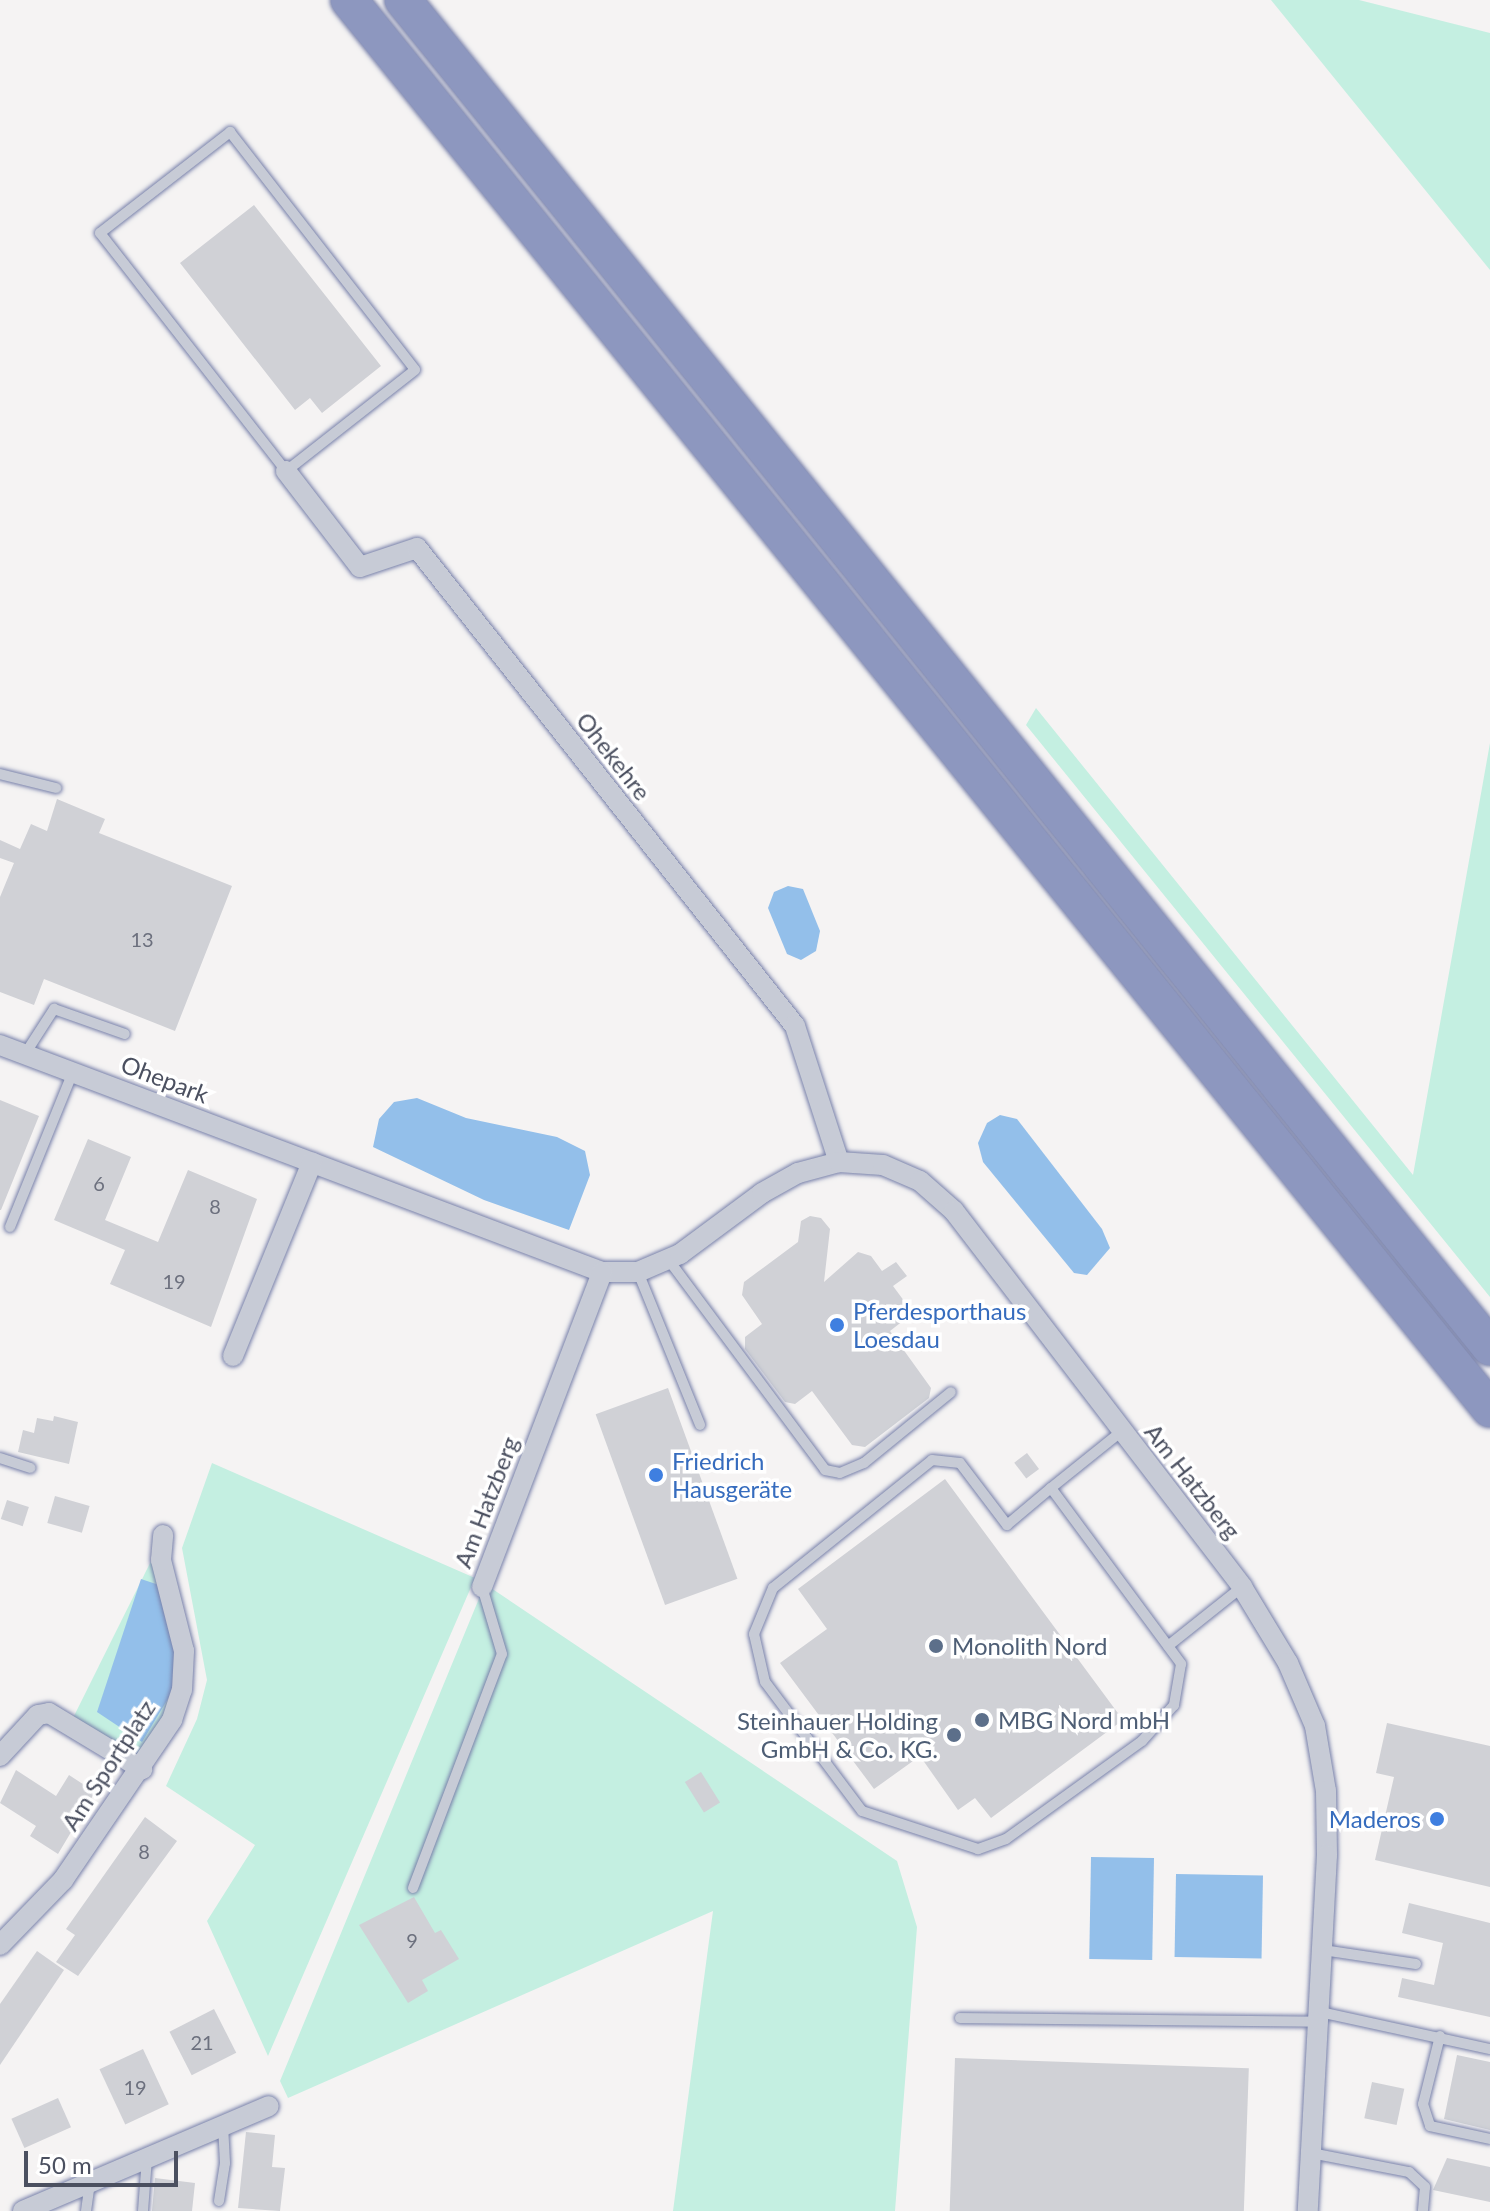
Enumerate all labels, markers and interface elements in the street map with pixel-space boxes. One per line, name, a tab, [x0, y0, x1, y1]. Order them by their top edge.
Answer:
street label: Ohekehre	[571, 706, 657, 806]
house number: 13	[130, 927, 154, 951]
street label: Ohepark	[117, 1049, 213, 1109]
house number: 6	[93, 1171, 105, 1195]
house number: 8	[209, 1194, 221, 1218]
house number: 19	[162, 1269, 186, 1293]
place label: Pferdesporthaus Loesdau	[853, 1297, 1026, 1353]
marker: Pferdesporthaus Loesdau	[828, 1316, 846, 1334]
street label: Am Hatzberg	[1139, 1418, 1247, 1544]
street label: Am Hatzberg	[448, 1432, 524, 1572]
place label: Friedrich Hausgeräte	[672, 1447, 792, 1503]
marker: Friedrich Hausgeräte	[647, 1466, 665, 1484]
place label: Monolith Nord	[952, 1632, 1107, 1660]
marker: Monolith Nord	[927, 1637, 945, 1655]
street label: Am Sportplatz	[55, 1694, 161, 1836]
place label: MBG Nord mbH	[998, 1706, 1170, 1734]
place label: Steinhauer Holding GmbH & Co. KG.	[737, 1707, 938, 1763]
marker: MBG Nord mbH	[973, 1711, 991, 1729]
marker: Steinhauer Holding GmbH & Co. KG.	[945, 1726, 963, 1744]
place label: Maderos	[1329, 1805, 1421, 1833]
marker: Maderos	[1428, 1810, 1446, 1828]
house number: 8	[138, 1839, 150, 1863]
house number: 9	[406, 1928, 418, 1952]
house number: 21	[190, 2030, 214, 2054]
house number: 19	[123, 2075, 147, 2099]
scale bar	[28, 2135, 182, 2185]
text: 50 m	[38, 2150, 92, 2179]

